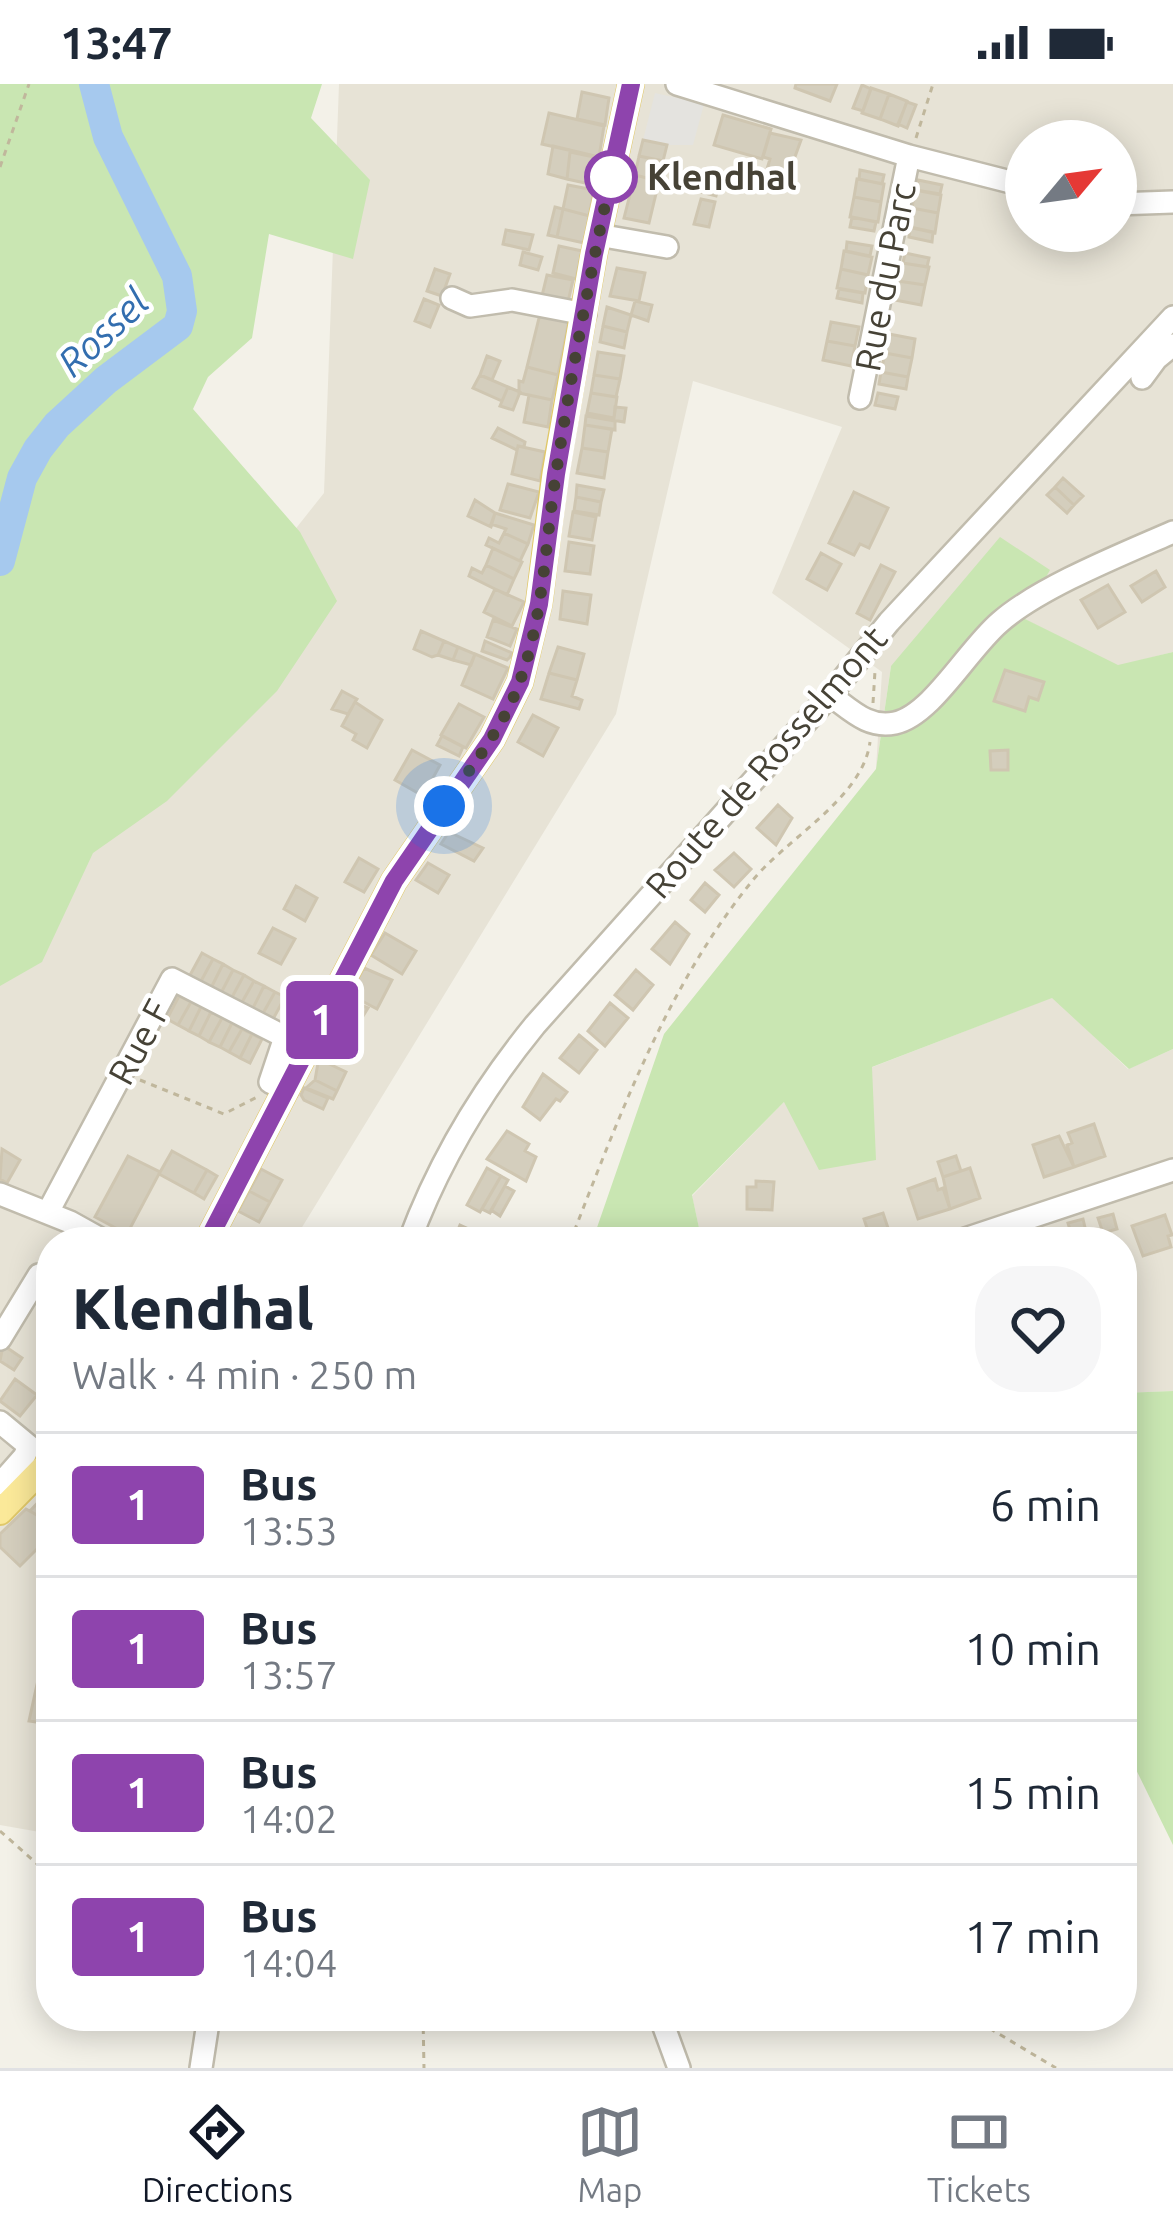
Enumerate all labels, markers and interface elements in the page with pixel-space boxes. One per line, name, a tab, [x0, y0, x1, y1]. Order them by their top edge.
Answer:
text: 13:47	[60, 17, 173, 68]
north arrow	[1005, 120, 1137, 252]
map controls	[1005, 120, 1137, 252]
marker: Klendhal	[586, 152, 636, 202]
place label: Klendhal	[647, 156, 797, 197]
street label: Rue du Parc	[846, 179, 923, 375]
water label: Rossel	[49, 279, 157, 384]
street label: Route de Rosselmont	[637, 618, 895, 906]
your location	[414, 776, 474, 836]
line badge: 1	[283, 981, 361, 1059]
street label: Rue F	[99, 992, 178, 1091]
text: 1	[310, 996, 334, 1043]
button: heart	[975, 1266, 1101, 1392]
text: Klendhal	[72, 1276, 313, 1340]
text: Walk · 4 min · 250 m	[72, 1353, 417, 1396]
text: Bus	[240, 1458, 317, 1509]
text: 6 min	[990, 1479, 1101, 1530]
text: 1	[126, 1481, 150, 1528]
text: 13:53	[240, 1509, 338, 1552]
text: Bus	[240, 1602, 317, 1653]
text: 10 min	[964, 1623, 1101, 1674]
text: 1	[126, 1625, 150, 1672]
text: 13:57	[240, 1653, 338, 1696]
text: Bus	[240, 1746, 317, 1797]
text: 15 min	[964, 1767, 1101, 1818]
text: 1	[126, 1769, 150, 1816]
text: 14:02	[240, 1797, 338, 1840]
text: Bus	[240, 1890, 317, 1941]
text: 17 min	[964, 1911, 1101, 1962]
text: 1	[126, 1913, 150, 1960]
text: 14:04	[240, 1941, 338, 1984]
tab: Directions	[142, 2099, 293, 2208]
tab: Map	[577, 2099, 643, 2208]
tab: Tickets	[927, 2099, 1031, 2208]

